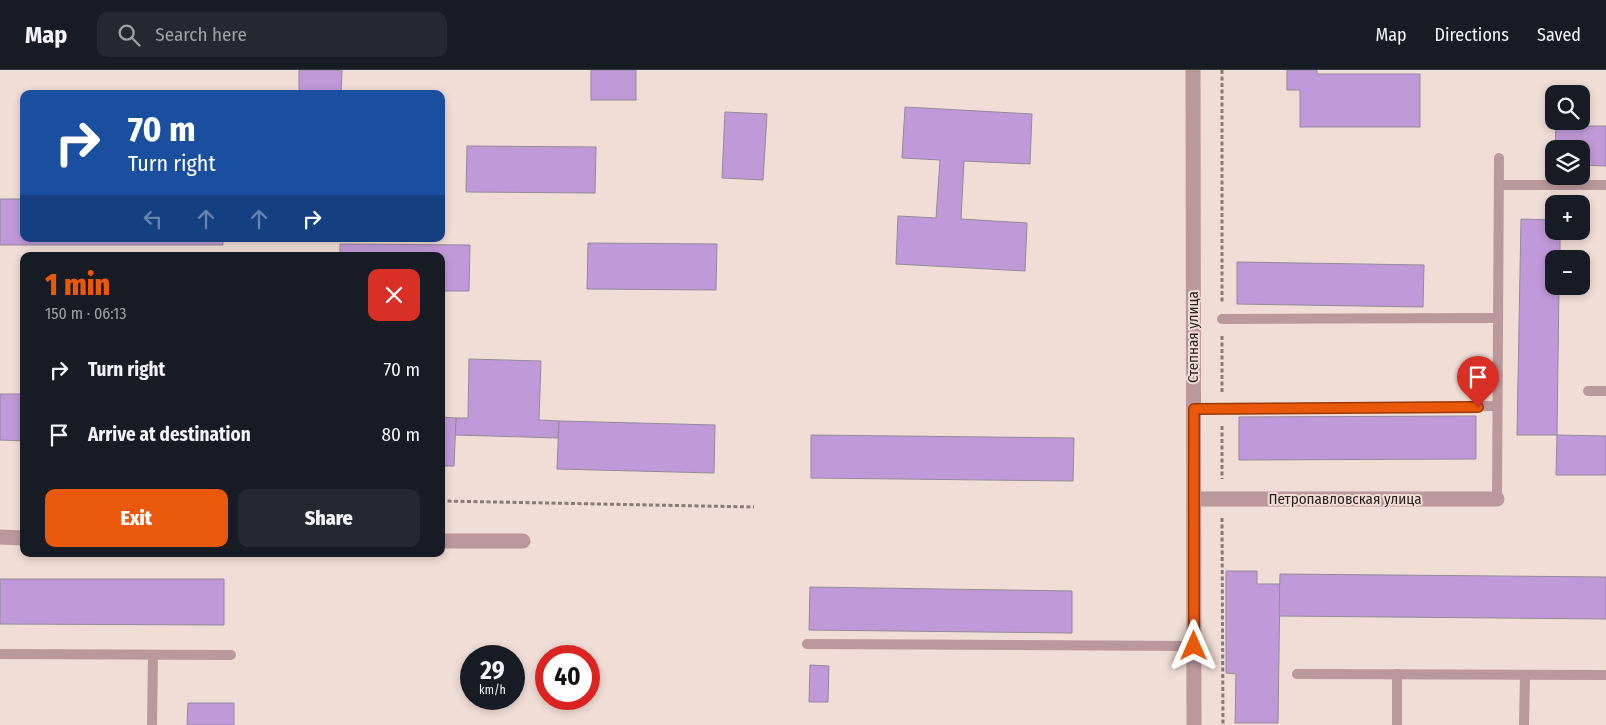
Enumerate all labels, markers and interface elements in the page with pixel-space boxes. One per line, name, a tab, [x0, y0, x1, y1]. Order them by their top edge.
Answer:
search box	[97, 12, 447, 57]
text: Map	[25, 21, 67, 49]
icon: search	[115, 21, 143, 49]
text: Search here	[155, 23, 247, 46]
text: Map	[1375, 24, 1407, 46]
text: Directions	[1435, 24, 1509, 46]
text: Saved	[1537, 24, 1581, 46]
map controls	[1545, 85, 1590, 295]
button: search	[1545, 85, 1590, 130]
text: 70 m	[128, 108, 196, 150]
icon: right	[45, 110, 110, 175]
button: layers	[1545, 140, 1590, 185]
text: Turn right	[128, 150, 216, 177]
button: +	[1545, 195, 1590, 240]
icon: left	[139, 205, 167, 233]
icon: ahead	[192, 205, 220, 233]
icon: ahead	[245, 205, 273, 233]
icon: right	[298, 205, 326, 233]
button: −	[1545, 250, 1590, 295]
text: 1 min	[45, 267, 110, 303]
button: close	[368, 269, 420, 321]
street label: Степная улица	[1184, 291, 1202, 383]
text: 150 m · 06:13	[45, 304, 126, 323]
icon: right	[45, 356, 73, 384]
pin	[1457, 356, 1499, 407]
text: Turn right	[88, 358, 165, 381]
text: 70 m	[384, 358, 420, 381]
icon: arrive	[1464, 363, 1492, 391]
icon: arrive	[45, 421, 73, 449]
text: Arrive at destination	[88, 423, 251, 446]
text: 80 m	[382, 423, 420, 446]
button: Exit	[45, 489, 228, 547]
button: Share	[238, 489, 420, 547]
street label: Петропавловская улица	[1268, 490, 1422, 508]
position arrow	[1167, 619, 1219, 671]
speed limit sign: 40	[535, 645, 600, 710]
text: 29	[480, 656, 505, 686]
text: km/h	[479, 683, 506, 697]

